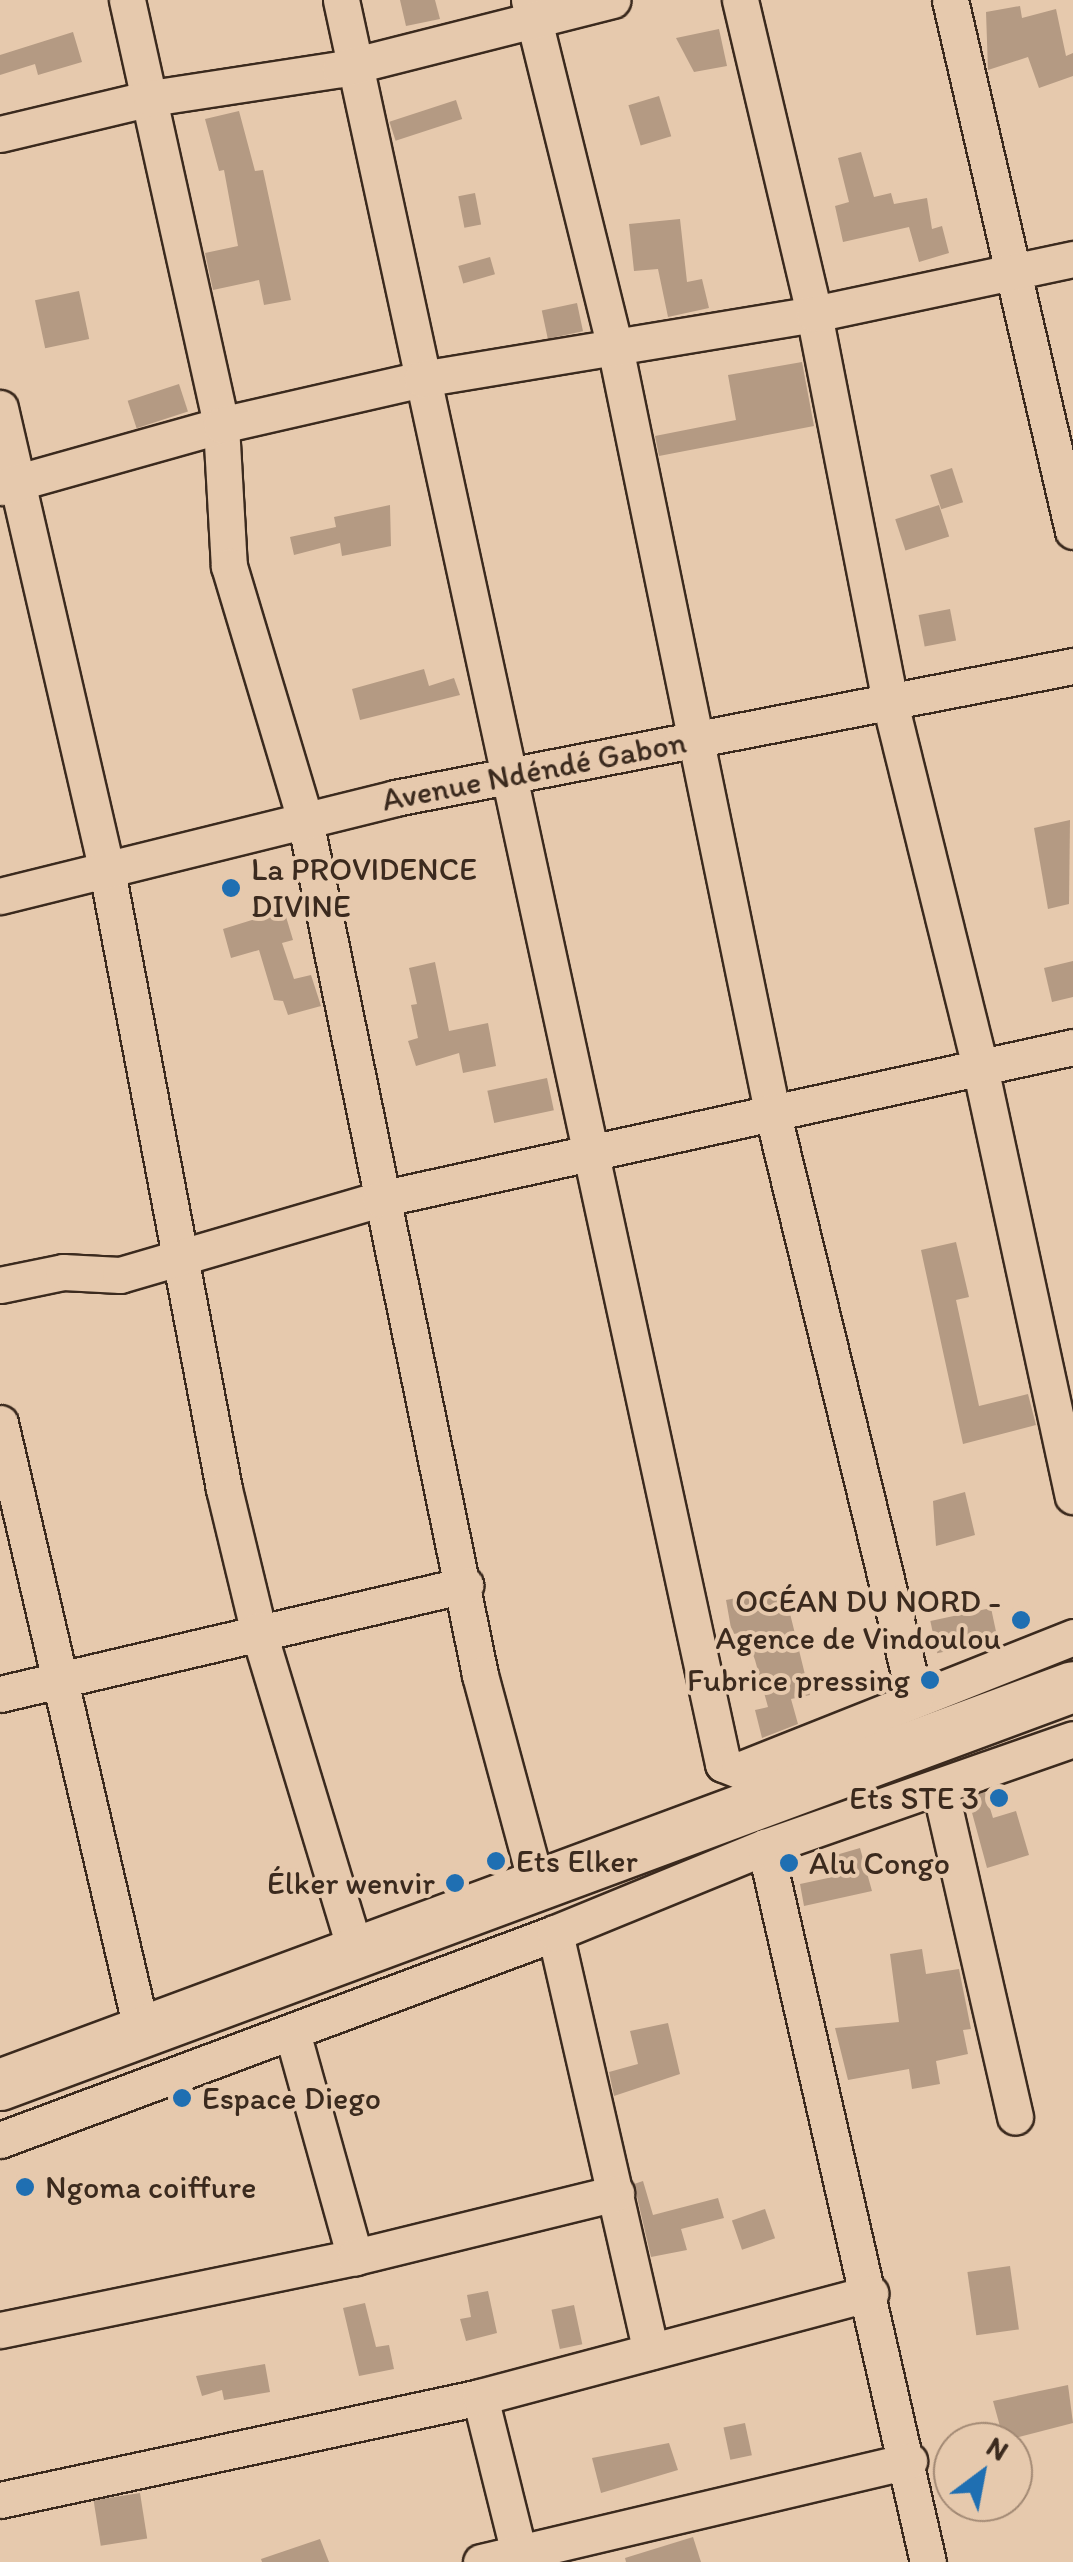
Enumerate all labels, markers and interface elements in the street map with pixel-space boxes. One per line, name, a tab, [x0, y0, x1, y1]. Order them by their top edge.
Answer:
street label: Avenue Ndéndé Gabon	[379, 723, 689, 819]
place label: La PROVIDENCE DIVINE	[251, 851, 478, 926]
marker: La PROVIDENCE DIVINE	[220, 877, 242, 899]
place label: OCÉAN DU NORD - Agence de Vindoulou	[715, 1583, 1001, 1658]
marker: OCÉAN DU NORD - Agence de Vindoulou	[1010, 1609, 1032, 1631]
place label: Fubrice pressing	[687, 1661, 910, 1699]
marker: Fubrice pressing	[919, 1669, 941, 1691]
place label: Ets STE 3	[850, 1779, 979, 1817]
marker: Ets STE 3	[988, 1787, 1010, 1809]
place label: Ets Elker	[516, 1842, 638, 1880]
place label: Alu Congo	[809, 1844, 951, 1882]
marker: Ets Elker	[485, 1850, 507, 1872]
marker: Alu Congo	[778, 1852, 800, 1874]
place label: Élker wenvir	[267, 1864, 435, 1902]
marker: Élker wenvir	[444, 1872, 466, 1894]
place label: Espace Diego	[202, 2079, 381, 2117]
marker: Espace Diego	[171, 2087, 193, 2109]
place label: Ngoma coiffure	[45, 2168, 256, 2206]
marker: Ngoma coiffure	[14, 2176, 36, 2198]
north arrow	[933, 2422, 1033, 2522]
text: N	[981, 2429, 1015, 2468]

